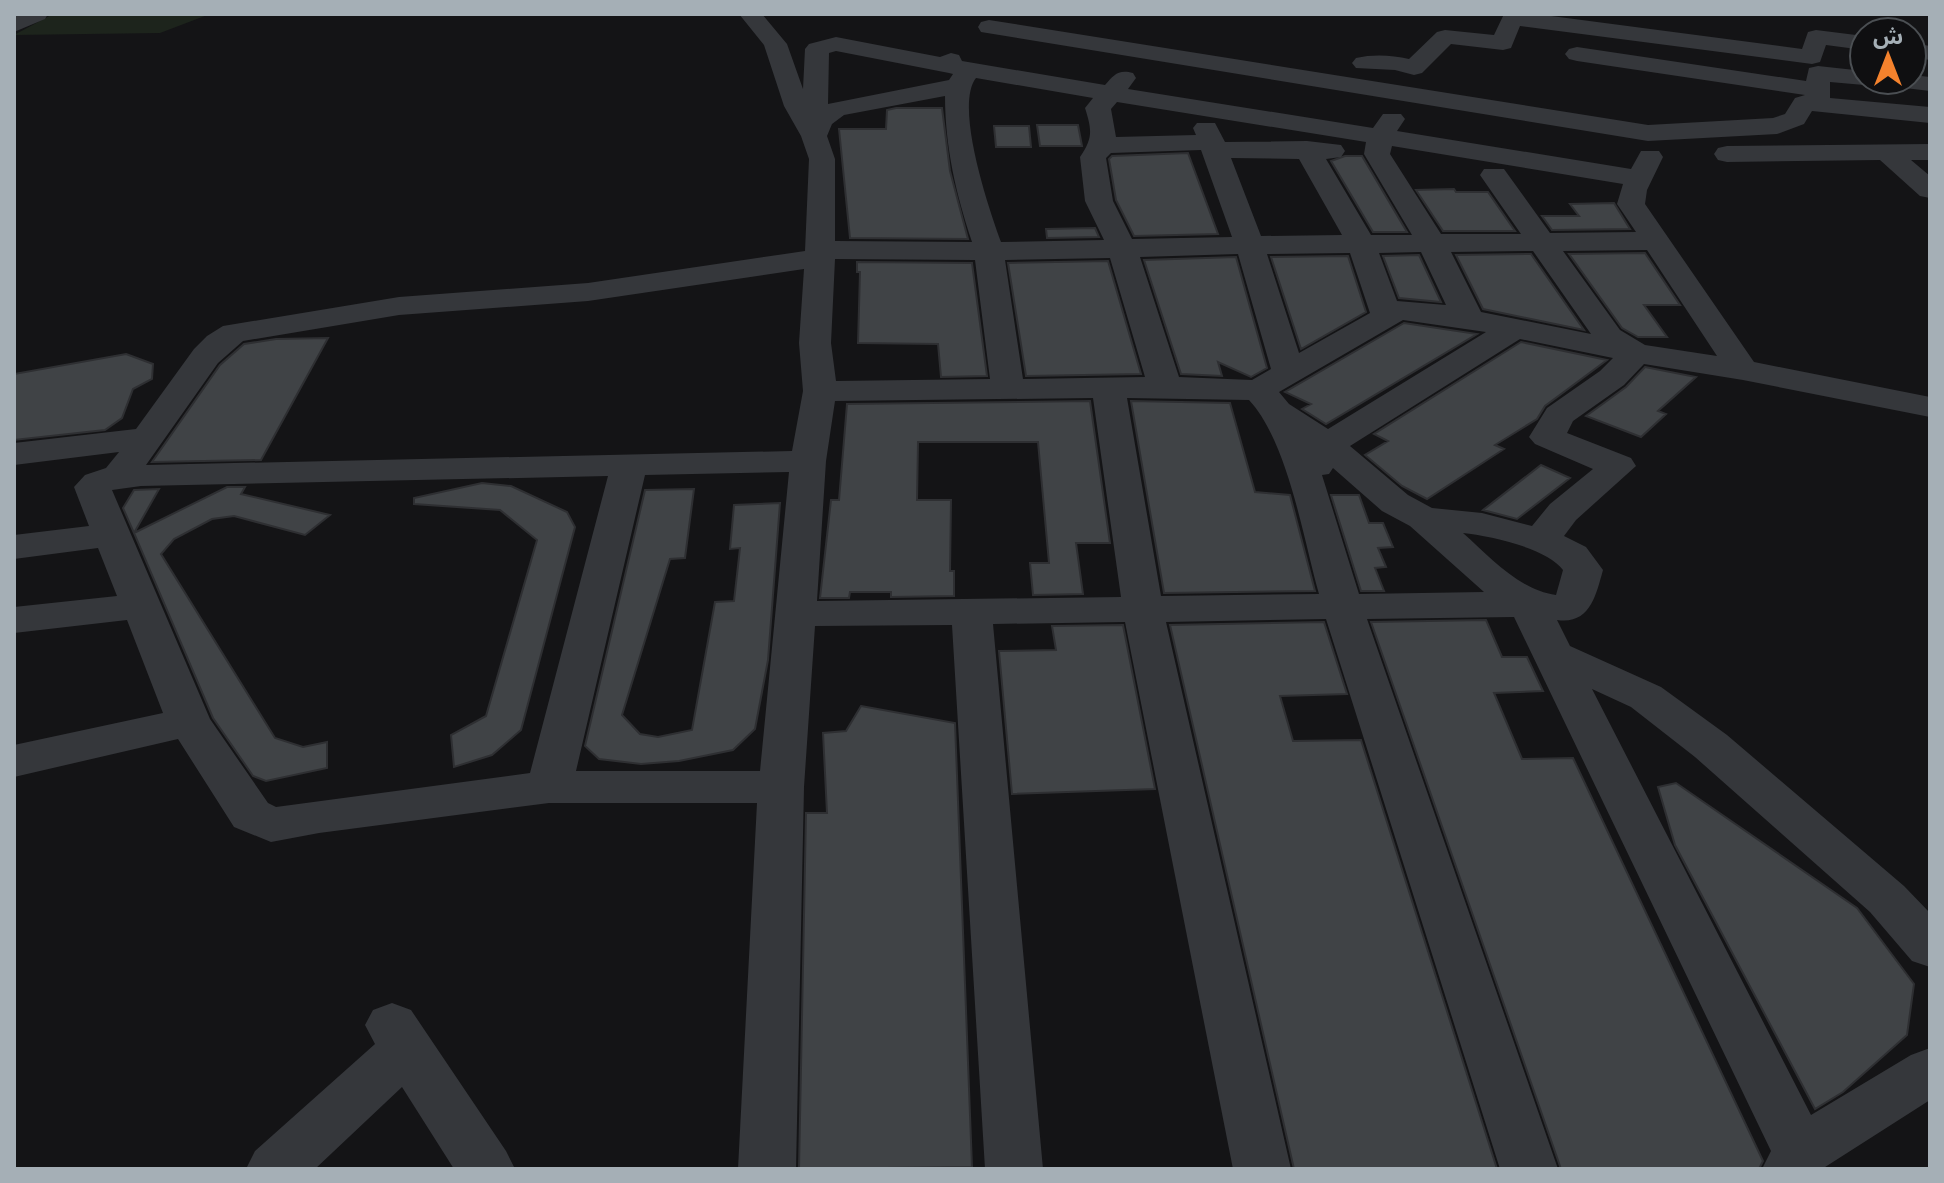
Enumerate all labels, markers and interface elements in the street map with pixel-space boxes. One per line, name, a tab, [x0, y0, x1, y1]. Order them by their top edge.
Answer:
north arrow	[1848, 16, 1928, 96]
text: ش	[1873, 23, 1903, 50]

